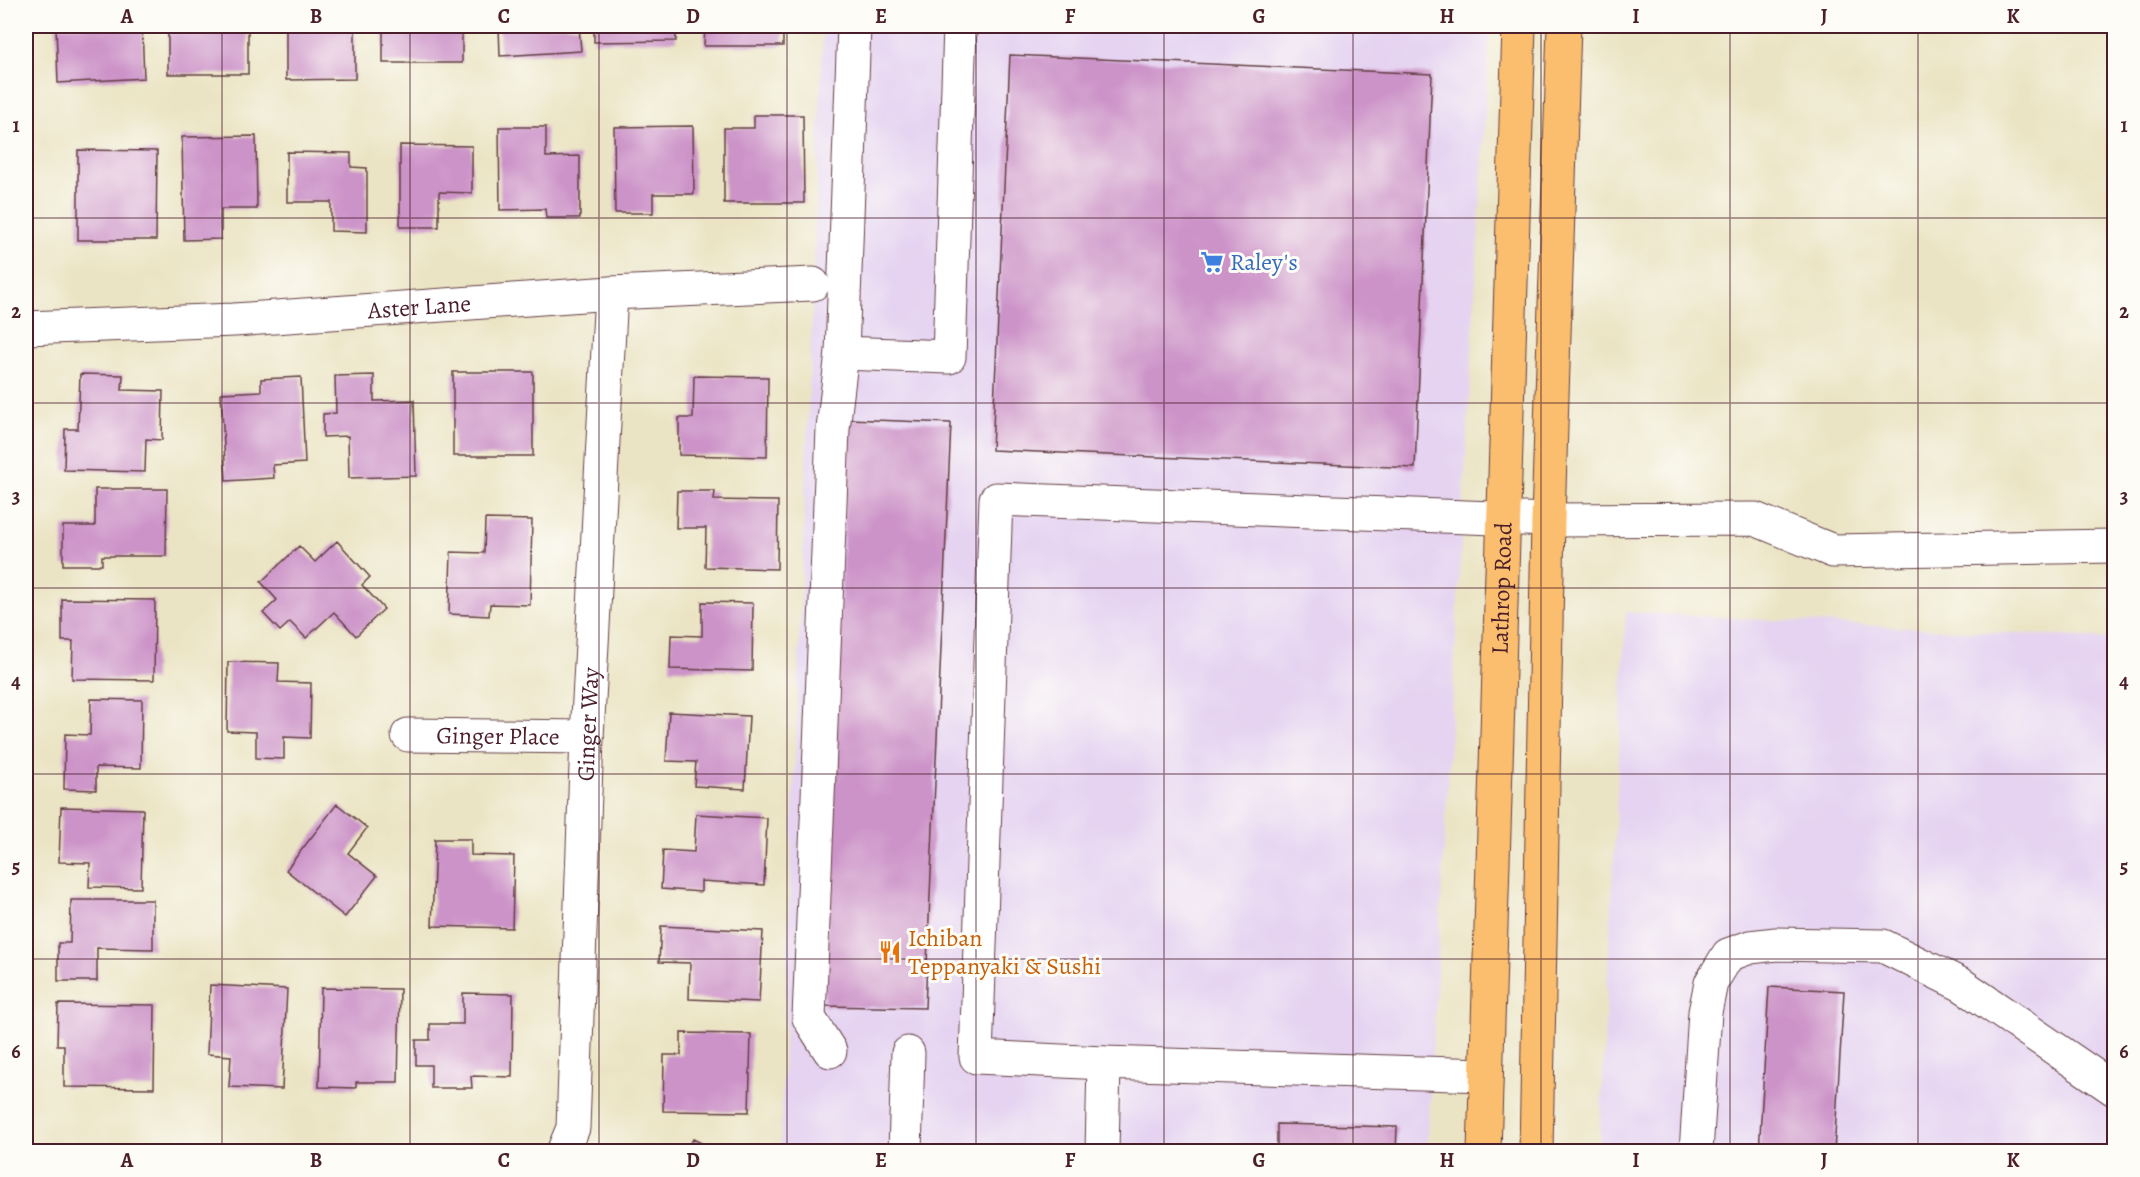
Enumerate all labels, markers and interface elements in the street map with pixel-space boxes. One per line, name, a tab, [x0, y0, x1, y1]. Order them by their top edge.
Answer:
text: A	[120, 3, 134, 30]
text: B	[310, 3, 322, 30]
text: C	[498, 3, 510, 30]
text: D	[686, 3, 700, 30]
text: E	[875, 3, 887, 30]
text: F	[1065, 3, 1076, 30]
text: G	[1252, 3, 1266, 30]
text: H	[1440, 3, 1455, 30]
text: I	[1632, 3, 1640, 30]
text: J	[1821, 3, 1828, 30]
text: K	[2006, 3, 2020, 30]
text: 1	[12, 112, 20, 139]
text: 1	[2120, 112, 2128, 139]
place label: Raley's	[1230, 246, 1298, 278]
supermarket icon: Raley's	[1199, 249, 1225, 275]
street label: Aster Lane	[366, 287, 472, 326]
text: 2	[11, 298, 21, 325]
text: 2	[2119, 298, 2129, 325]
text: 3	[12, 483, 20, 510]
text: 3	[2120, 483, 2128, 510]
street label: Lathrop Road	[1483, 521, 1520, 655]
street label: Ginger Way	[569, 666, 607, 782]
text: 4	[11, 668, 21, 695]
text: 4	[2119, 668, 2129, 695]
street label: Ginger Place	[436, 719, 560, 753]
text: 5	[12, 853, 20, 880]
text: 5	[2120, 853, 2128, 880]
place label: Ichiban Teppanyaki & Sushi	[908, 922, 1101, 982]
restaurant icon: Ichiban Teppanyaki & Sushi	[877, 939, 903, 965]
text: 6	[11, 1038, 21, 1065]
text: 6	[2119, 1038, 2129, 1065]
text: A	[120, 1147, 134, 1174]
text: B	[310, 1147, 322, 1174]
text: C	[498, 1147, 510, 1174]
text: D	[686, 1147, 700, 1174]
text: E	[875, 1147, 887, 1174]
text: F	[1065, 1147, 1076, 1174]
text: G	[1252, 1147, 1266, 1174]
text: H	[1440, 1147, 1455, 1174]
text: I	[1632, 1147, 1640, 1174]
text: J	[1821, 1147, 1828, 1174]
text: K	[2006, 1147, 2020, 1174]

